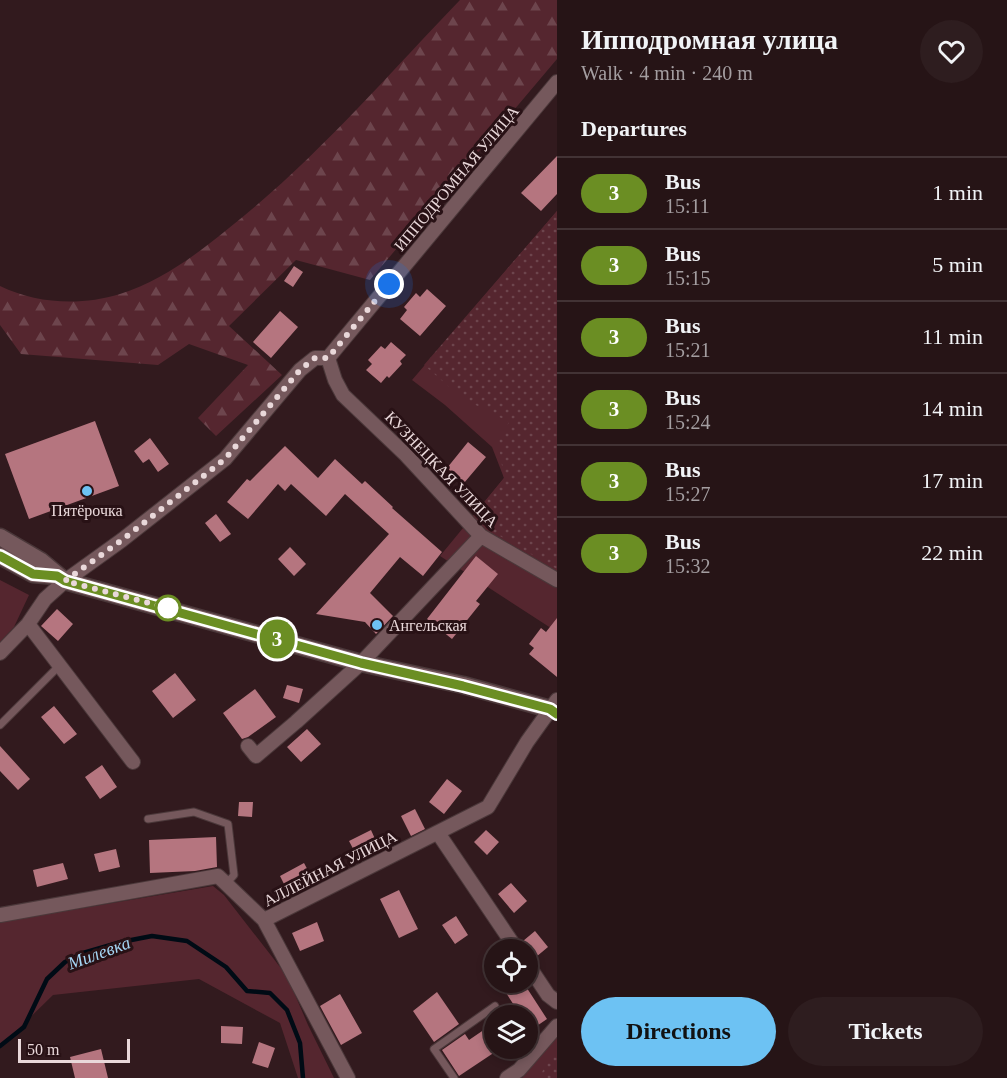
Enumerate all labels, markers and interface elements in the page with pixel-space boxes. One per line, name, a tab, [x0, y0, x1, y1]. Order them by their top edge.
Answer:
button: heart	[920, 20, 983, 83]
text: Ипподромная улица	[581, 24, 838, 55]
text: Walk · 4 min · 240 m	[581, 62, 753, 84]
street label: ИППОДРОМНАЯ УЛИЦА	[391, 102, 523, 255]
text: Departures	[581, 116, 687, 141]
text: Bus	[665, 169, 700, 194]
text: 1 min	[932, 180, 983, 205]
text: 3	[609, 181, 619, 205]
text: 15:11	[665, 195, 710, 217]
text: Bus	[665, 241, 700, 266]
text: 5 min	[932, 252, 983, 277]
text: 3	[609, 253, 619, 277]
text: 15:15	[665, 267, 711, 289]
your location	[374, 269, 404, 299]
text: Bus	[665, 313, 700, 338]
text: 11 min	[922, 324, 983, 349]
text: 3	[609, 325, 619, 349]
text: 15:21	[665, 339, 711, 361]
text: Bus	[665, 385, 700, 410]
text: 14 min	[921, 396, 983, 421]
text: 3	[609, 397, 619, 421]
street label: КУЗНЕЦКАЯ УЛИЦА	[381, 408, 502, 532]
text: 15:24	[665, 411, 711, 433]
text: Bus	[665, 457, 700, 482]
text: 17 min	[921, 468, 983, 493]
text: 3	[609, 469, 619, 493]
text: 15:27	[665, 483, 711, 505]
marker: Пятёрочка	[80, 484, 94, 498]
place label: Пятёрочка	[51, 502, 123, 520]
text: Bus	[665, 529, 700, 554]
text: 22 min	[921, 540, 983, 565]
text: 3	[609, 541, 619, 565]
text: 15:32	[665, 555, 711, 577]
unlabelled marker	[155, 595, 181, 621]
place label: Ангельская	[389, 617, 468, 634]
marker: Ангельская	[370, 618, 384, 632]
line badge: 3	[258, 620, 296, 658]
text: 3	[272, 627, 282, 651]
street label: АЛЛЕЙНАЯ УЛИЦА	[260, 826, 401, 910]
water label: Милевка	[64, 932, 133, 974]
map controls	[484, 939, 538, 1059]
button: locate	[484, 939, 538, 993]
button: Directions	[581, 997, 776, 1066]
button: Tickets	[788, 997, 983, 1066]
button: layers	[484, 1005, 538, 1059]
scale bar	[18, 1036, 130, 1064]
text: 50 m	[27, 1041, 59, 1058]

